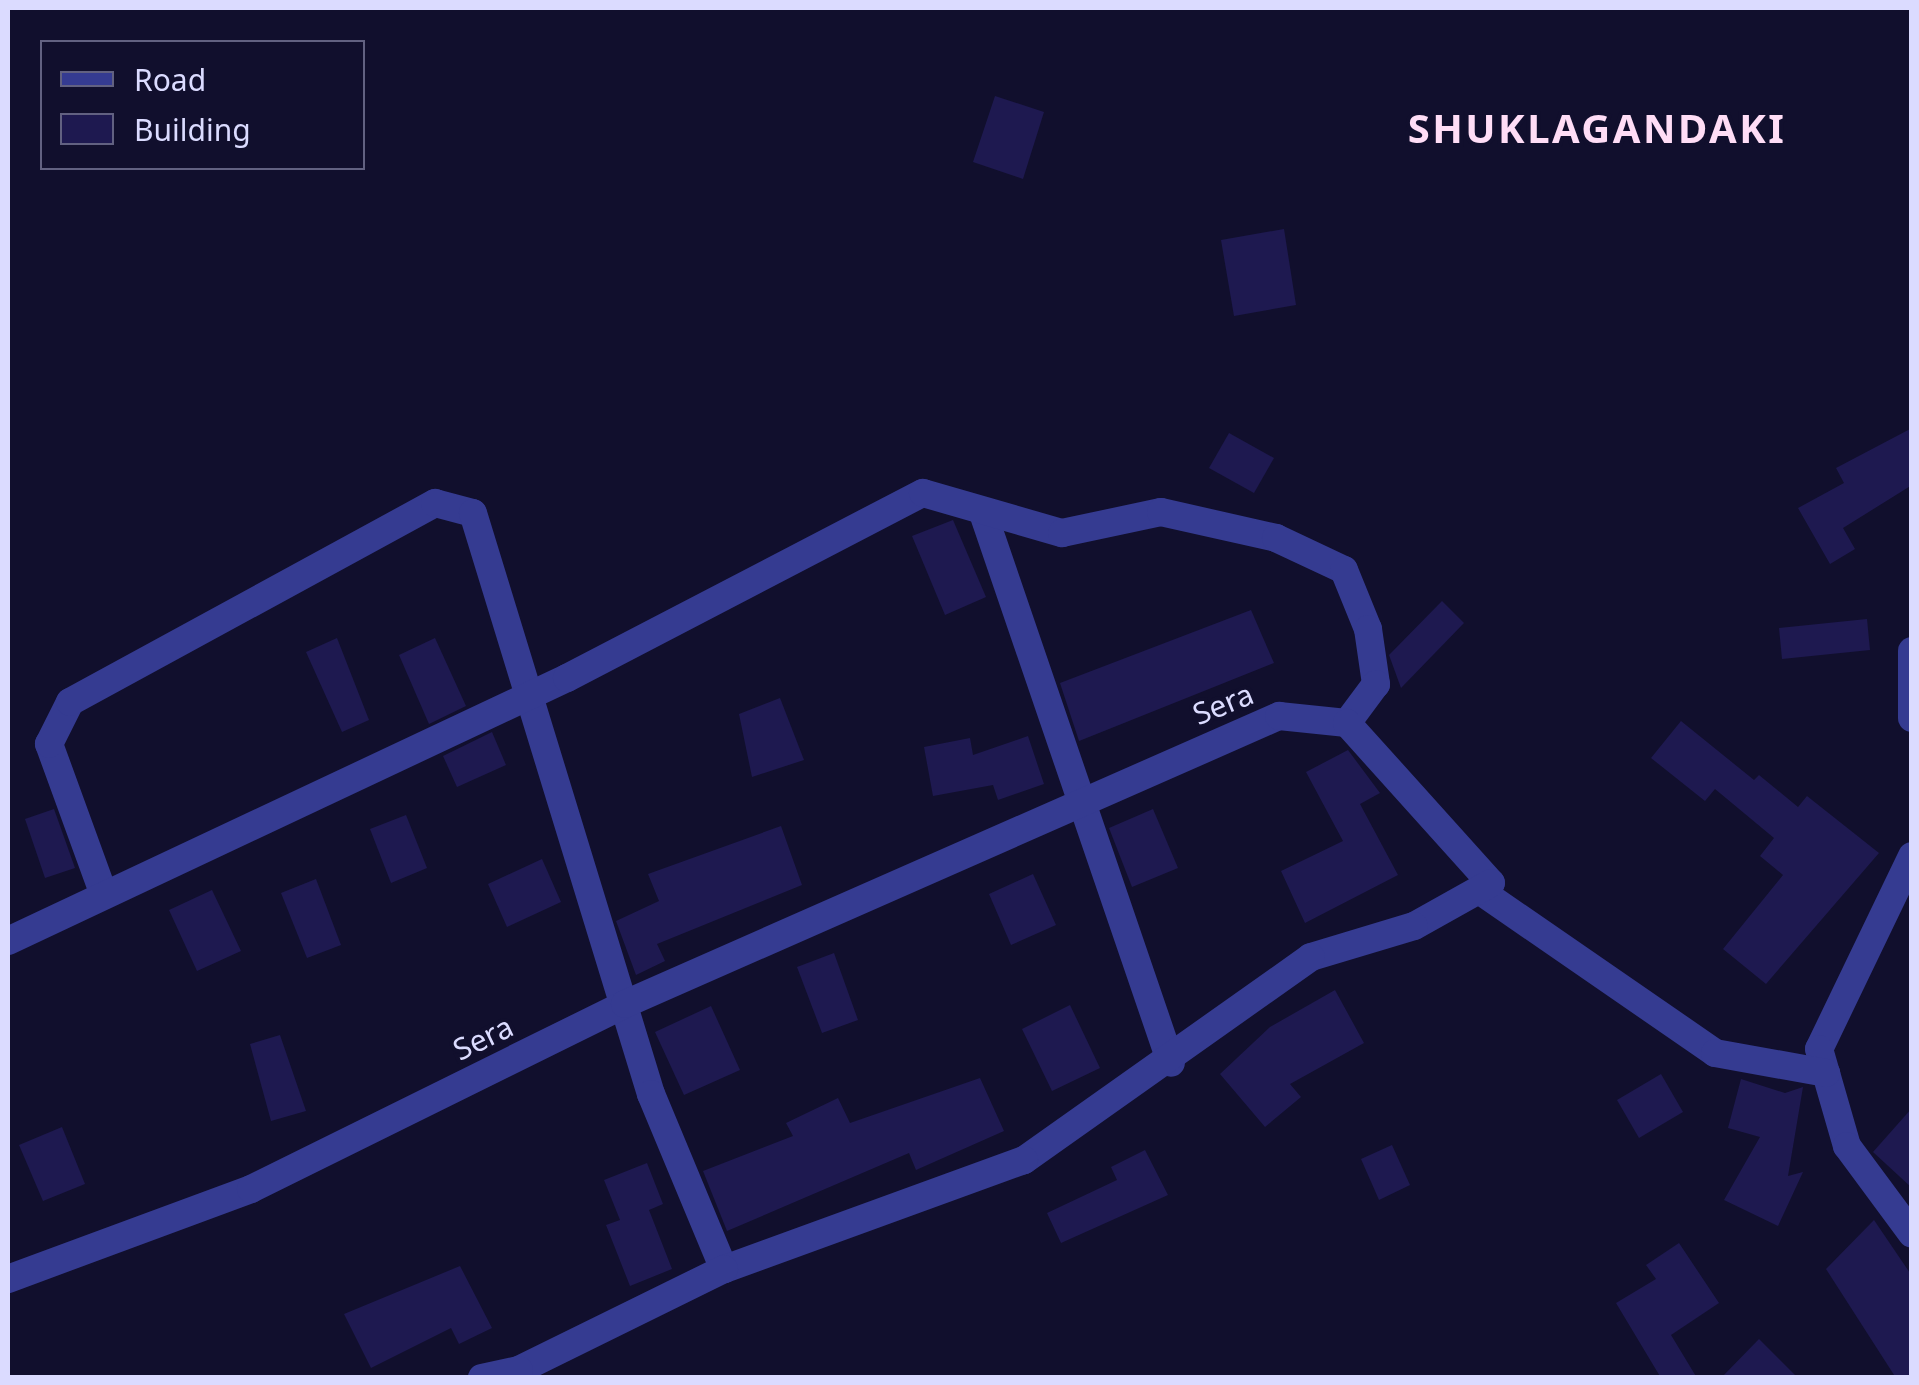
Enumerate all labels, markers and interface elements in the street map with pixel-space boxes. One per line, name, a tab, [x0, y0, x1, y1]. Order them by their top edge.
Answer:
legend	[40, 40, 365, 170]
text: Road	[134, 59, 206, 100]
district label: SHUKLAGANDAKI	[1408, 104, 1786, 152]
text: Building	[134, 109, 251, 150]
street label: Sera	[1188, 676, 1258, 732]
street label: Sera	[447, 1008, 519, 1068]

